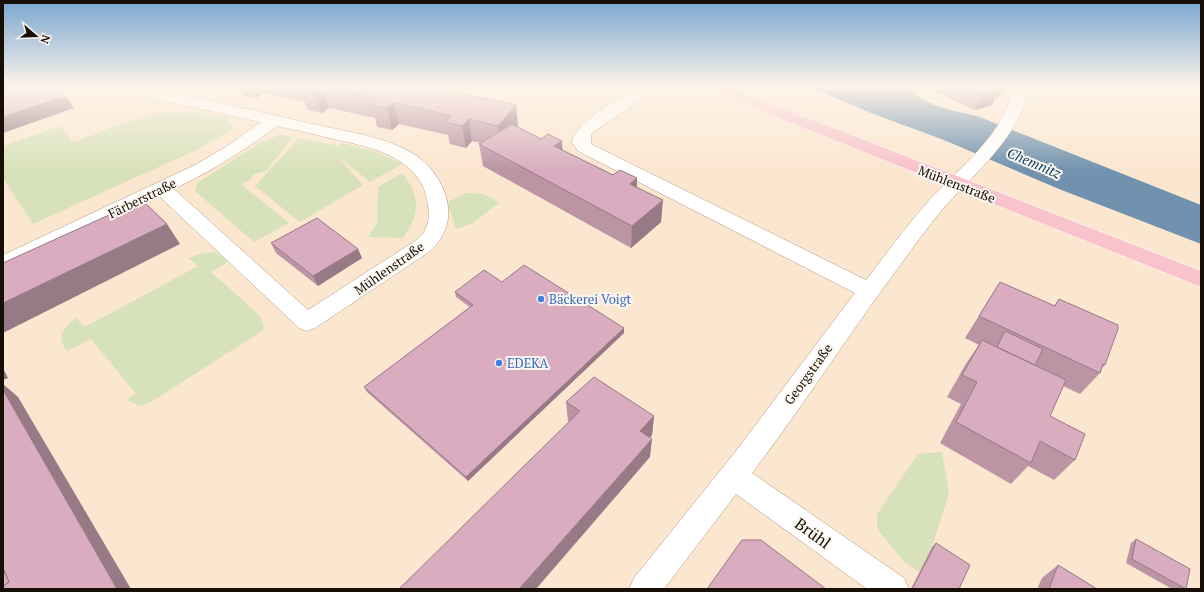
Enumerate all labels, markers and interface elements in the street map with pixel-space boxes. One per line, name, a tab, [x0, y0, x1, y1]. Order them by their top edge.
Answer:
north arrow	[16, 16, 56, 56]
text: N	[37, 33, 53, 46]
water label: Chemnitz	[1004, 143, 1065, 183]
street label: Mühlenstraße	[916, 161, 998, 207]
street label: Färberstraße	[105, 174, 179, 222]
street label: Mühlenstraße	[351, 237, 427, 299]
place label: Bäckerei Voigt	[549, 290, 632, 308]
marker: Bäckerei Voigt	[536, 294, 546, 304]
street label: Georgstraße	[780, 340, 836, 408]
place label: EDEKA	[507, 354, 548, 372]
marker: EDEKA	[494, 358, 504, 368]
street label: Brühl	[791, 513, 836, 554]

